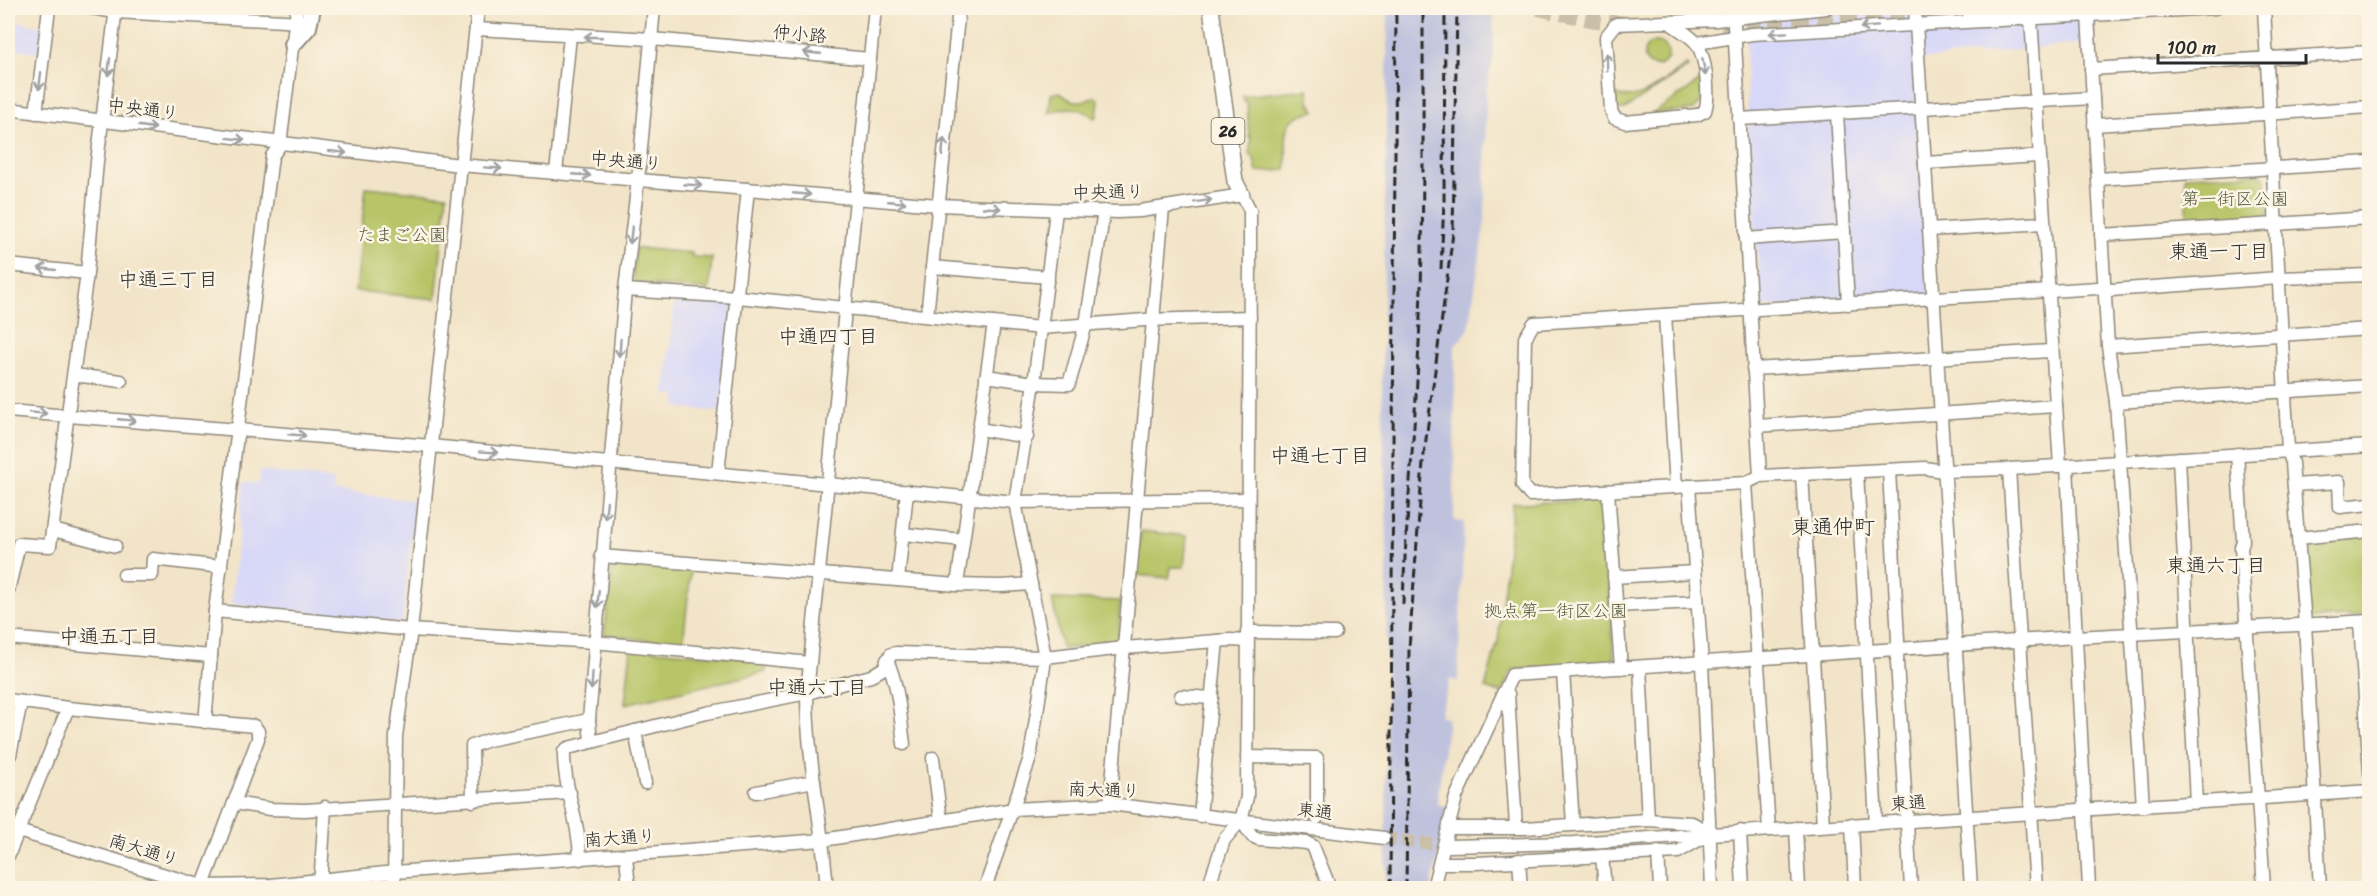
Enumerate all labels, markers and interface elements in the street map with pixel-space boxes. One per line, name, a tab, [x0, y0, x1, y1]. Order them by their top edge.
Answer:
street label: 仲小路	[772, 16, 828, 52]
one-way arrow	[1859, 22, 1879, 33]
scale bar	[2158, 27, 2306, 65]
one-way arrow	[1769, 28, 1788, 39]
one-way arrow	[584, 31, 604, 42]
text: 100 m	[2167, 32, 2216, 64]
one-way arrow	[803, 47, 822, 58]
one-way arrow	[1602, 52, 1613, 72]
one-way arrow	[104, 56, 115, 76]
one-way arrow	[1699, 57, 1710, 76]
one-way arrow	[34, 71, 45, 90]
street label: 中央通り	[105, 89, 181, 129]
road number: 26	[1212, 118, 1244, 144]
one-way arrow	[137, 122, 157, 133]
one-way arrow	[225, 133, 245, 144]
one-way arrow	[938, 138, 949, 158]
street label: 中央通り	[589, 142, 663, 180]
one-way arrow	[328, 146, 348, 157]
one-way arrow	[483, 163, 503, 174]
one-way arrow	[572, 170, 592, 181]
street label: 中央通り	[1072, 175, 1144, 209]
one-way arrow	[683, 179, 703, 190]
park label: 第一街区公園	[2181, 183, 2289, 215]
one-way arrow	[792, 189, 812, 200]
one-way arrow	[1193, 196, 1213, 207]
one-way arrow	[887, 197, 907, 208]
one-way arrow	[982, 203, 1002, 214]
park label: たまご公園	[357, 219, 447, 251]
one-way arrow	[625, 224, 636, 244]
district label: 東通一丁目	[2169, 234, 2269, 269]
district label: 中通三丁目	[118, 262, 218, 297]
one-way arrow	[38, 263, 58, 274]
district label: 中通四丁目	[778, 319, 878, 354]
one-way arrow	[615, 337, 626, 357]
one-way arrow	[28, 408, 48, 419]
one-way arrow	[117, 415, 137, 426]
one-way arrow	[287, 430, 307, 441]
district label: 中通七丁目	[1270, 438, 1370, 473]
one-way arrow	[479, 447, 499, 458]
one-way arrow	[601, 500, 612, 520]
district label: 東通仲町	[1791, 508, 1875, 546]
district label: 東通六丁目	[2166, 548, 2266, 583]
one-way arrow	[592, 589, 603, 609]
park label: 拠点第一街区公園	[1484, 595, 1628, 627]
district label: 中通五丁目	[59, 619, 159, 654]
district label: 中通六丁目	[767, 670, 867, 705]
one-way arrow	[586, 671, 597, 691]
street label: 南大通り	[1067, 773, 1141, 807]
street label: 東通	[1889, 786, 1927, 820]
street label: 東通	[1295, 793, 1335, 829]
street label: 南大通り	[583, 820, 657, 856]
street label: 南大通り	[105, 824, 183, 876]

